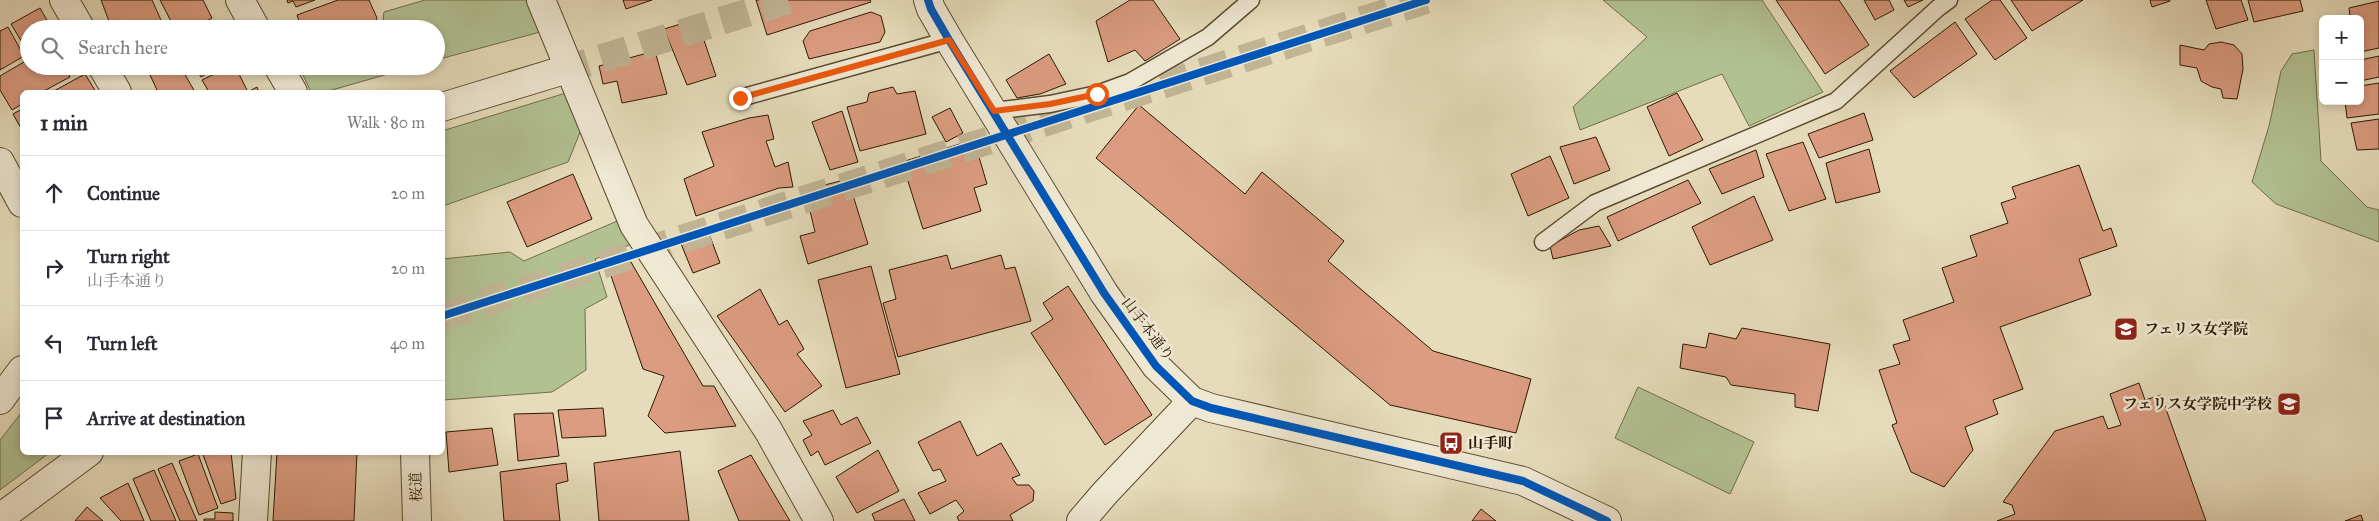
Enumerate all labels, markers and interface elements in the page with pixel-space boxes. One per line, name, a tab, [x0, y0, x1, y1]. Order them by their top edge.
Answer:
map controls	[2319, 15, 2364, 105]
button: +	[2319, 15, 2364, 60]
search box	[20, 20, 445, 75]
icon: search	[38, 34, 66, 62]
text: Search here	[78, 36, 168, 59]
button: −	[2319, 60, 2364, 105]
route start	[1086, 83, 1109, 106]
route end	[729, 87, 752, 110]
text: 1 min	[40, 110, 88, 136]
text: Walk · 80 m	[347, 113, 425, 132]
icon: ahead	[40, 179, 68, 207]
text: Continue	[87, 182, 160, 205]
text: 20 m	[391, 184, 425, 203]
text: Turn right	[87, 245, 170, 268]
icon: right	[40, 254, 68, 282]
text: 20 m	[391, 259, 425, 278]
text: 山手本通り	[87, 271, 167, 290]
street label: 山手本通り	[1118, 294, 1178, 364]
school or university icon: フェリス女学院	[2113, 316, 2139, 342]
place label: フェリス女学院	[2144, 320, 2248, 338]
icon: left	[40, 329, 68, 357]
text: Turn left	[87, 332, 157, 355]
text: 40 m	[390, 334, 425, 353]
school or university icon: フェリス女学院中学校	[2276, 391, 2302, 417]
place label: フェリス女学院中学校	[2123, 395, 2272, 413]
icon: arrive	[40, 404, 68, 432]
text: Arrive at destination	[87, 407, 245, 430]
bus stop icon: 山手町	[1438, 430, 1464, 456]
place label: 山手町	[1468, 434, 1513, 452]
street label: 桜道	[406, 472, 426, 502]

